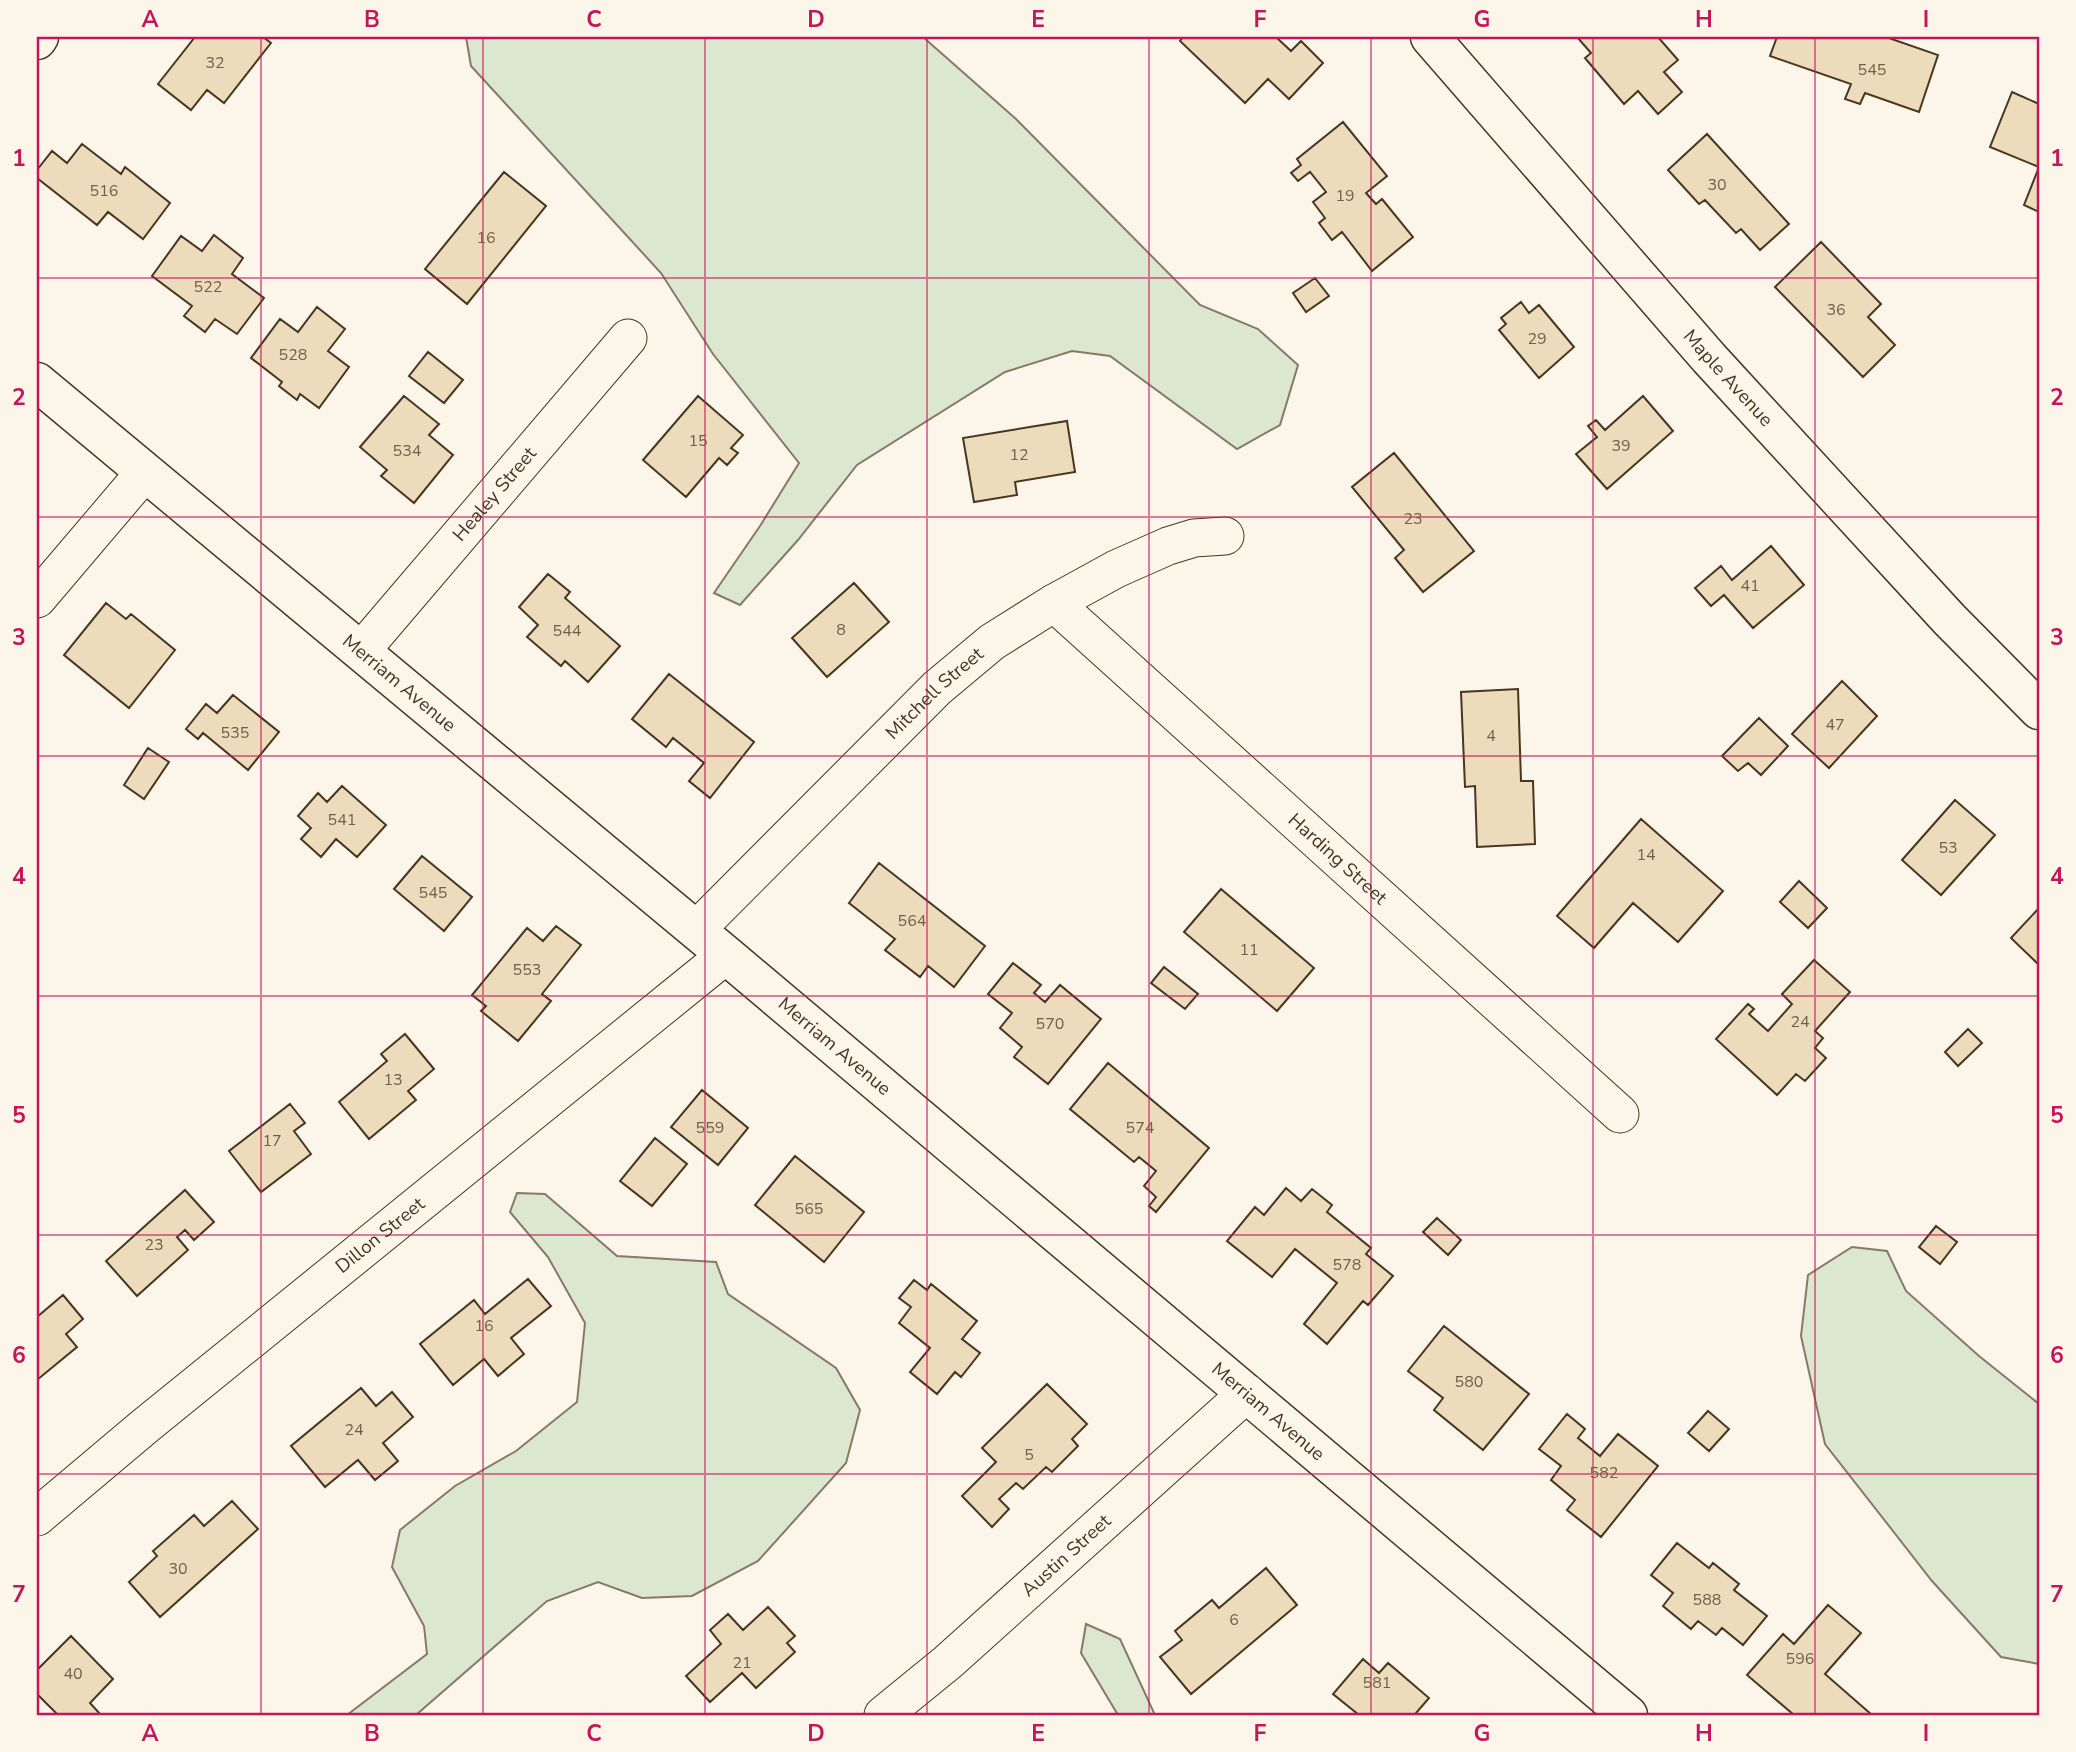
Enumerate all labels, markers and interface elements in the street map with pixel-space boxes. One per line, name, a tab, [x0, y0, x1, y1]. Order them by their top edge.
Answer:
text: A	[141, 4, 159, 35]
text: B	[364, 4, 380, 35]
text: C	[586, 4, 602, 35]
text: D	[807, 4, 825, 35]
text: E	[1031, 4, 1045, 35]
text: F	[1254, 4, 1267, 35]
text: G	[1474, 4, 1490, 35]
text: H	[1695, 4, 1713, 35]
text: I	[1923, 4, 1929, 35]
house number: 32	[205, 52, 225, 74]
house number: 545	[1858, 59, 1886, 81]
text: 1	[12, 143, 26, 174]
text: 1	[2050, 143, 2064, 174]
house number: 30	[1707, 174, 1727, 196]
house number: 516	[90, 180, 118, 202]
house number: 19	[1335, 185, 1355, 207]
house number: 16	[476, 227, 496, 249]
house number: 522	[194, 276, 222, 298]
house number: 36	[1826, 299, 1846, 321]
street label: Maple Avenue	[1677, 324, 1779, 432]
house number: 29	[1527, 328, 1547, 350]
house number: 528	[279, 344, 307, 366]
text: 2	[12, 382, 26, 413]
text: 2	[2050, 382, 2064, 413]
house number: 15	[688, 430, 708, 452]
house number: 39	[1611, 435, 1631, 457]
house number: 534	[393, 440, 422, 462]
street label: Healey Street	[447, 441, 543, 547]
house number: 12	[1009, 444, 1029, 466]
house number: 23	[1403, 508, 1423, 530]
house number: 41	[1740, 575, 1760, 597]
house number: 8	[836, 619, 846, 641]
house number: 544	[553, 620, 582, 642]
text: 3	[12, 622, 26, 653]
text: 3	[2050, 622, 2064, 653]
street label: Merriam Avenue	[337, 628, 461, 738]
street label: Mitchell Street	[880, 641, 989, 745]
house number: 47	[1825, 714, 1845, 736]
house number: 535	[221, 722, 249, 744]
house number: 4	[1486, 725, 1496, 747]
street label: Harding Street	[1282, 807, 1393, 911]
house number: 541	[328, 809, 356, 831]
house number: 53	[1938, 837, 1958, 859]
house number: 14	[1636, 844, 1656, 866]
text: 4	[12, 861, 26, 892]
text: 4	[2050, 861, 2064, 892]
house number: 545	[419, 882, 447, 904]
house number: 564	[898, 910, 927, 932]
house number: 11	[1239, 939, 1259, 961]
house number: 553	[513, 959, 541, 981]
street label: Merriam Avenue	[772, 991, 897, 1102]
house number: 24	[1790, 1011, 1810, 1033]
house number: 570	[1036, 1013, 1064, 1035]
house number: 13	[383, 1069, 403, 1091]
text: 5	[12, 1100, 26, 1131]
text: 5	[2050, 1100, 2064, 1131]
house number: 559	[696, 1117, 724, 1139]
house number: 574	[1126, 1117, 1155, 1139]
house number: 17	[262, 1130, 282, 1152]
street label: Dillon Street	[330, 1191, 431, 1279]
house number: 565	[795, 1198, 823, 1220]
house number: 23	[144, 1234, 164, 1256]
house number: 578	[1333, 1254, 1361, 1276]
house number: 16	[474, 1315, 494, 1337]
text: 6	[12, 1340, 26, 1371]
text: 6	[2050, 1340, 2064, 1371]
street label: Merriam Avenue	[1206, 1357, 1330, 1467]
house number: 580	[1455, 1371, 1483, 1393]
house number: 24	[344, 1419, 364, 1441]
house number: 5	[1024, 1444, 1034, 1466]
house number: 582	[1590, 1462, 1618, 1484]
street label: Austin Street	[1016, 1508, 1117, 1603]
house number: 30	[168, 1558, 188, 1580]
text: 7	[12, 1579, 26, 1610]
text: 7	[2050, 1579, 2064, 1610]
house number: 588	[1693, 1589, 1721, 1611]
house number: 6	[1229, 1609, 1239, 1631]
house number: 596	[1786, 1648, 1814, 1670]
house number: 21	[732, 1652, 752, 1674]
house number: 40	[63, 1663, 83, 1685]
house number: 581	[1363, 1672, 1391, 1694]
text: A	[141, 1718, 159, 1749]
text: B	[364, 1718, 380, 1749]
text: C	[586, 1718, 602, 1749]
text: D	[807, 1718, 825, 1749]
text: E	[1031, 1718, 1045, 1749]
text: F	[1254, 1718, 1267, 1749]
text: G	[1474, 1718, 1490, 1749]
text: H	[1695, 1718, 1713, 1749]
text: I	[1923, 1718, 1929, 1749]

